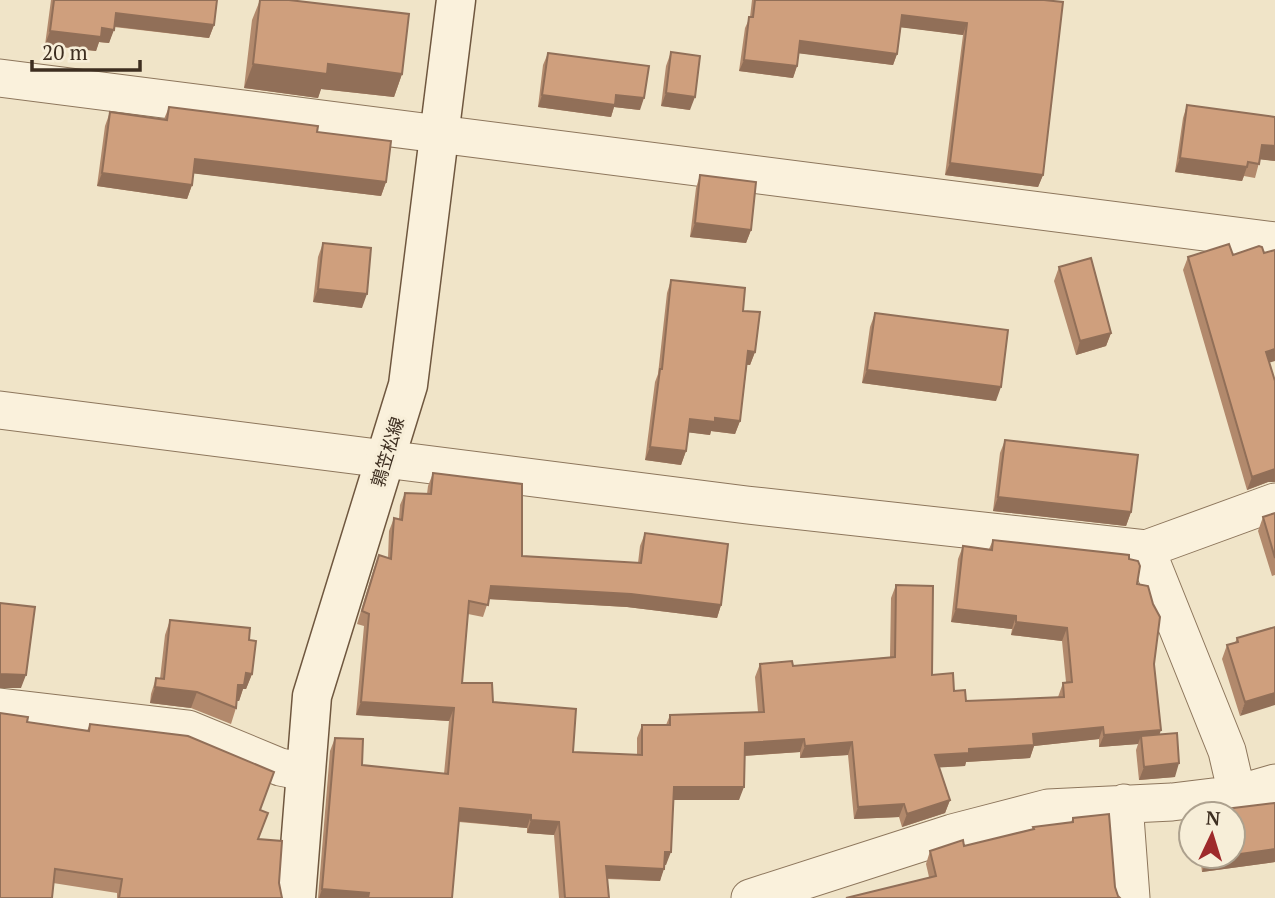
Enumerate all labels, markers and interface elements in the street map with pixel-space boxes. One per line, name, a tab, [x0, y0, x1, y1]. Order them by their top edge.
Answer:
scale bar	[32, 28, 140, 72]
text: 20 m	[42, 38, 88, 66]
street label: 鶉笠松線	[365, 414, 409, 490]
north arrow	[1177, 800, 1247, 870]
text: N	[1205, 805, 1222, 831]

